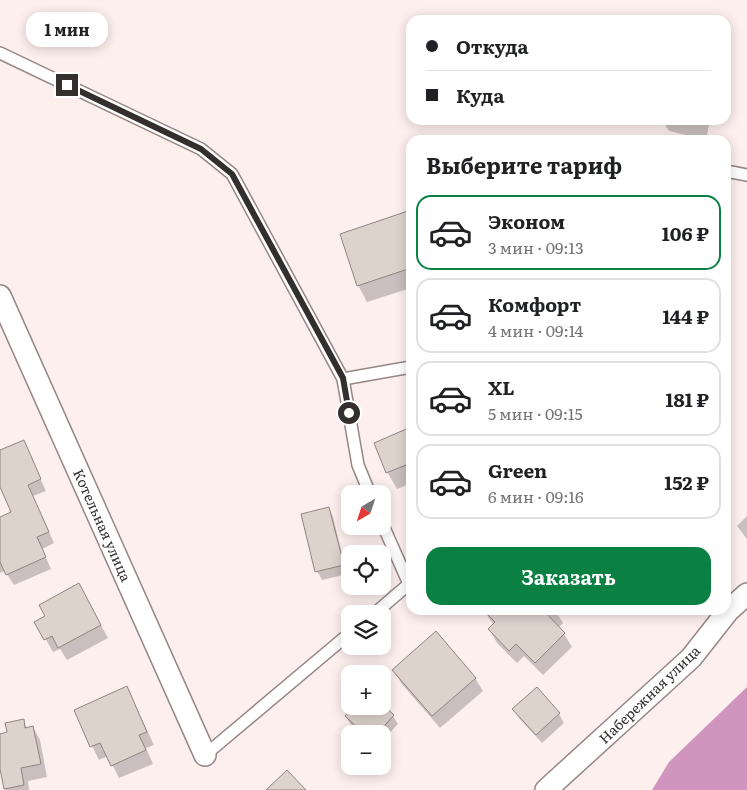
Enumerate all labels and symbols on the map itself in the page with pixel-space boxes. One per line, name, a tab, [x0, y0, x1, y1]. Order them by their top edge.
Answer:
callout: 1 мин	[26, 12, 108, 48]
route end	[56, 74, 78, 96]
route start	[338, 402, 360, 424]
street label: Котельная улица	[69, 466, 137, 585]
north arrow	[341, 485, 391, 535]
street label: Набережная улица	[594, 640, 704, 748]

